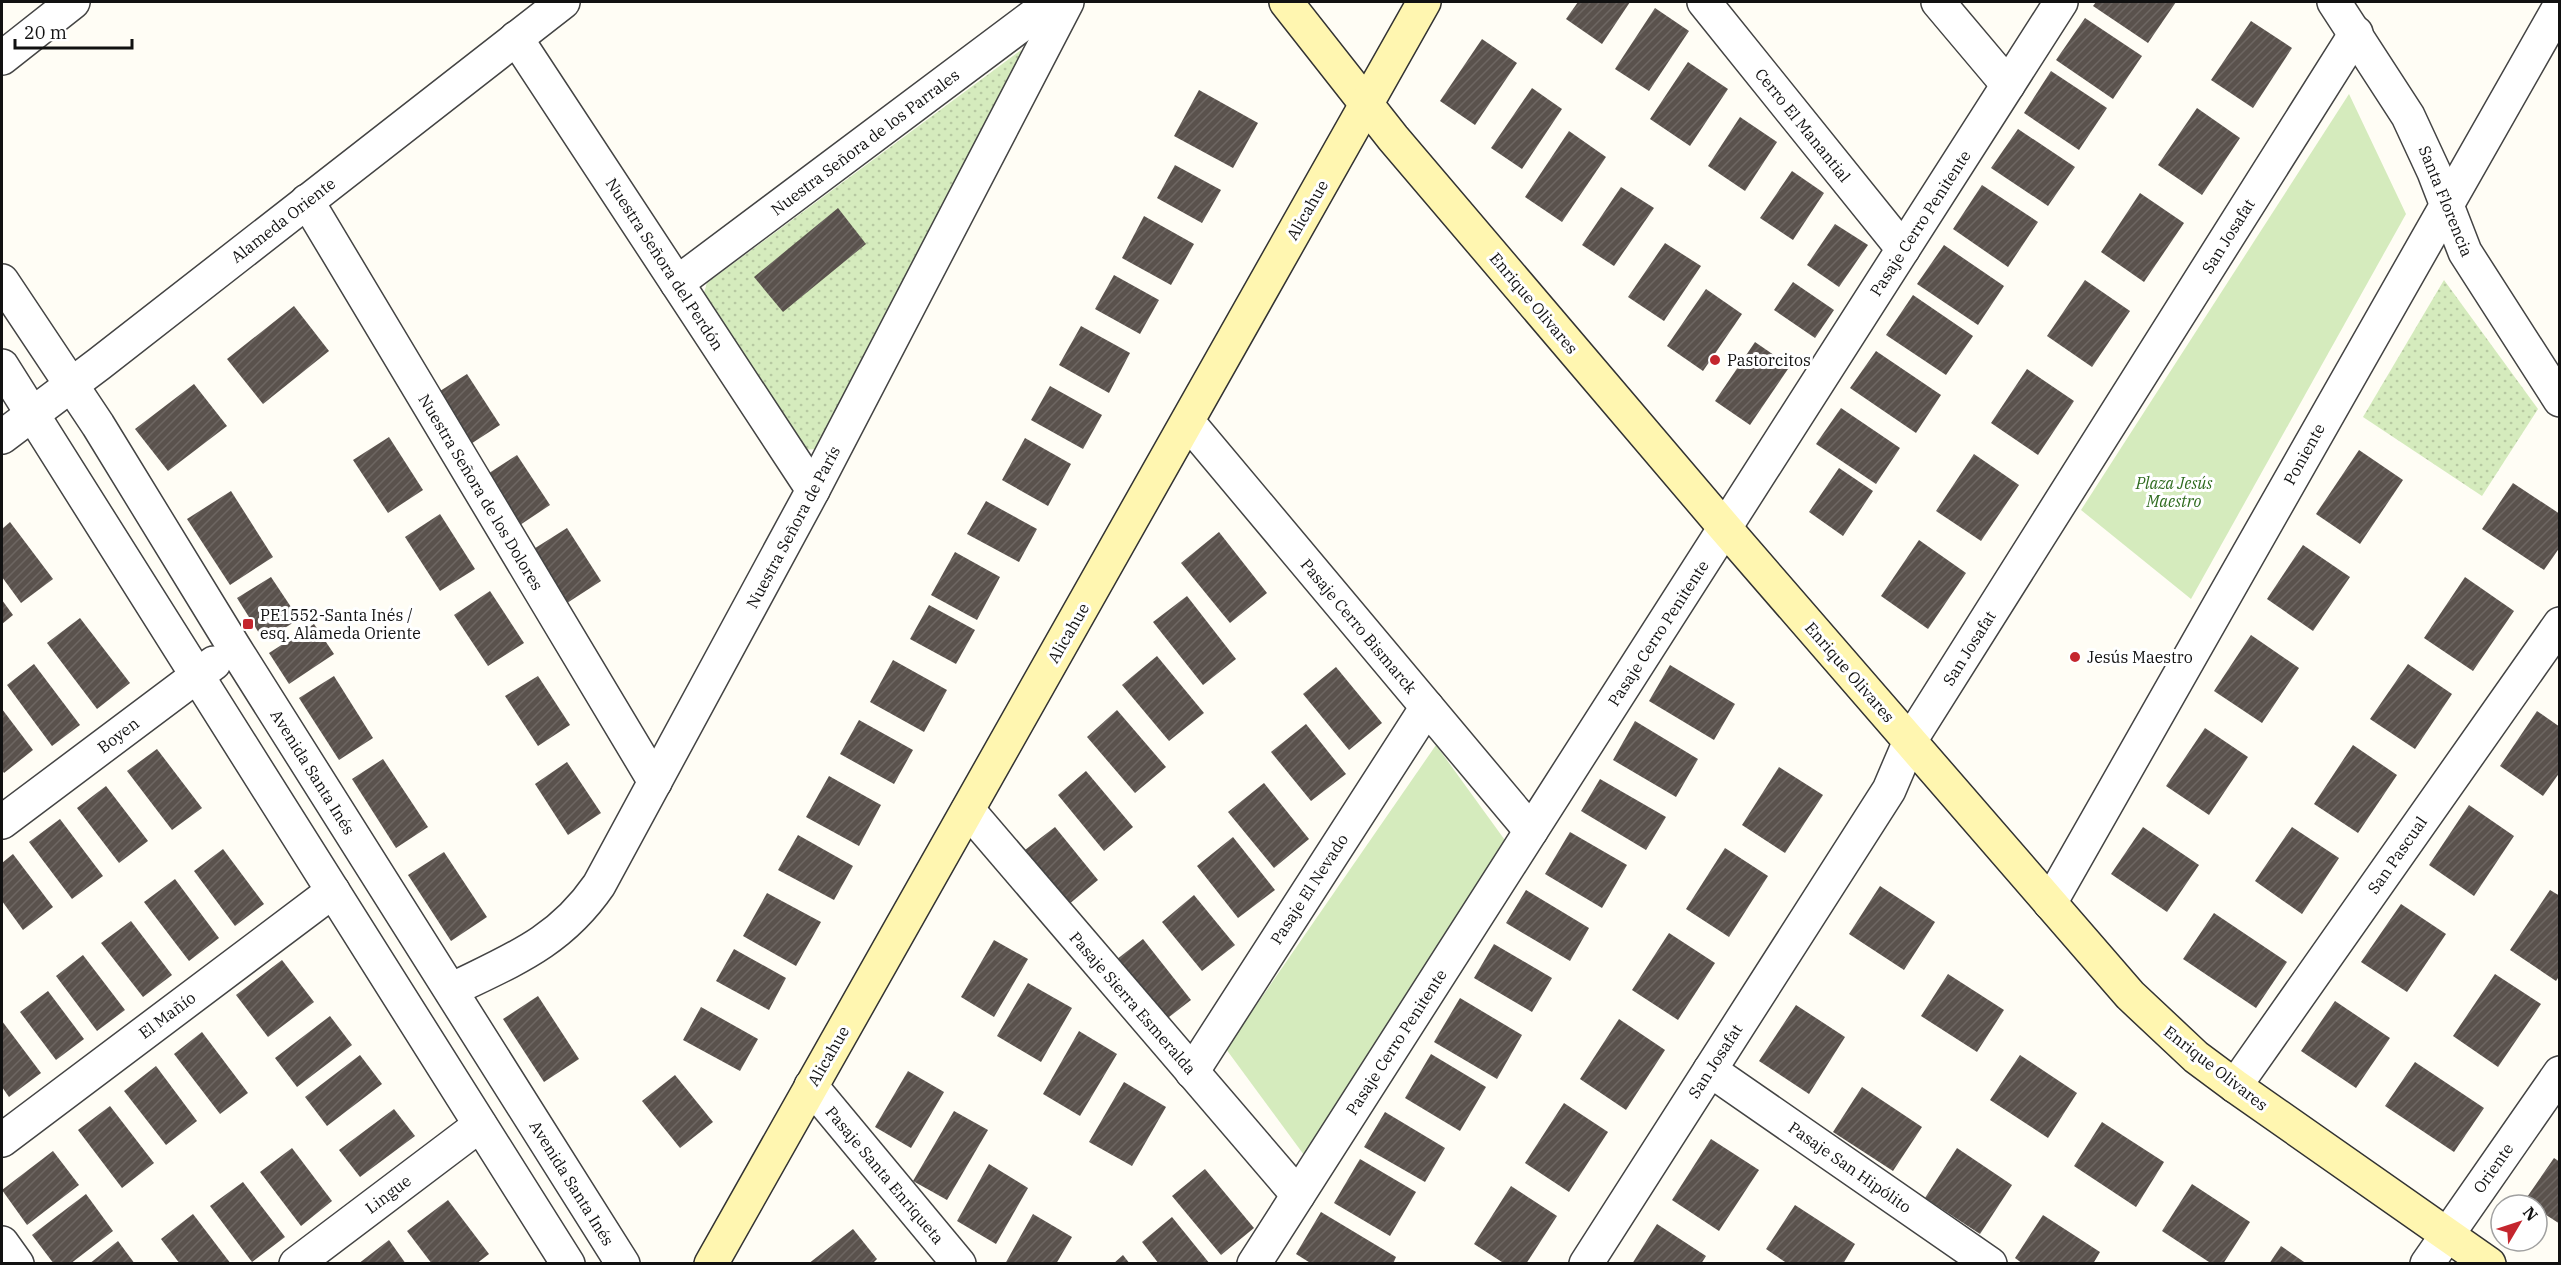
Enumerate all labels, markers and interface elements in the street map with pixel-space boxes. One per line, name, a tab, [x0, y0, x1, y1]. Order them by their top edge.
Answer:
scale bar	[15, 12, 132, 50]
text: 20 m	[24, 21, 67, 44]
street label: Cerro El Manantial	[1751, 64, 1855, 186]
street label: Nuestra Señora de los Parrales	[767, 65, 963, 219]
street label: Santa Florencia	[2415, 142, 2478, 260]
street label: Pasaje Cerro Penitente	[1865, 146, 1975, 300]
street label: Alameda Oriente	[227, 173, 339, 267]
street label: Nuestra Señora del Perdón	[602, 174, 728, 354]
street label: Alicahue	[1282, 176, 1332, 244]
street label: San Josafat	[2197, 195, 2259, 277]
street label: Enrique Olivares	[1486, 248, 1582, 358]
place label: Pastorcitos	[1727, 350, 1811, 370]
marker: Pastorcitos	[1708, 353, 1722, 367]
street label: Nuestra Señora de los Dolores	[414, 390, 548, 594]
street label: Poniente	[2279, 420, 2329, 488]
street label: Nuestra Señora de París	[742, 442, 844, 612]
park label: Plaza Jesús Maestro	[2135, 473, 2212, 511]
street label: Pasaje Cerro Bismarck	[1297, 554, 1422, 698]
street label: Pasaje Cerro Penitente	[1603, 556, 1713, 710]
street label: Alicahue	[1043, 599, 1093, 667]
place label: PE1552-Santa Inés / esq. Alameda Oriente	[260, 605, 421, 643]
street label: San Josafat	[1938, 607, 2000, 689]
marker: PE1552-Santa Inés / esq. Alameda Oriente	[241, 617, 255, 631]
street label: Enrique Olivares	[1801, 618, 1899, 726]
place label: Jesús Maestro	[2087, 647, 2193, 667]
marker: Jesús Maestro	[2068, 650, 2082, 664]
street label: Avenida Santa Inés	[266, 706, 360, 838]
street label: Boyen	[93, 713, 143, 757]
street label: San Pascual	[2363, 812, 2431, 898]
street label: Pasaje El Nevado	[1266, 830, 1352, 948]
street label: Pasaje Sierra Esmeralda	[1065, 927, 1201, 1079]
street label: Pasaje Cerro Penitente	[1341, 965, 1451, 1119]
street label: El Mañío	[135, 987, 199, 1043]
street label: San Josafat	[1684, 1020, 1747, 1102]
street label: Enrique Olivares	[2160, 1021, 2272, 1115]
street label: Alicahue	[803, 1022, 853, 1090]
street label: Pasaje Santa Enriqueta	[822, 1102, 949, 1248]
street label: Avenida Santa Inés	[525, 1117, 619, 1249]
street label: Pasaje San Hipólito	[1785, 1117, 1915, 1217]
street label: Oriente	[2469, 1139, 2517, 1197]
street label: Lingue	[361, 1170, 415, 1218]
north arrow	[2489, 1193, 2549, 1253]
text: N	[2519, 1202, 2542, 1225]

